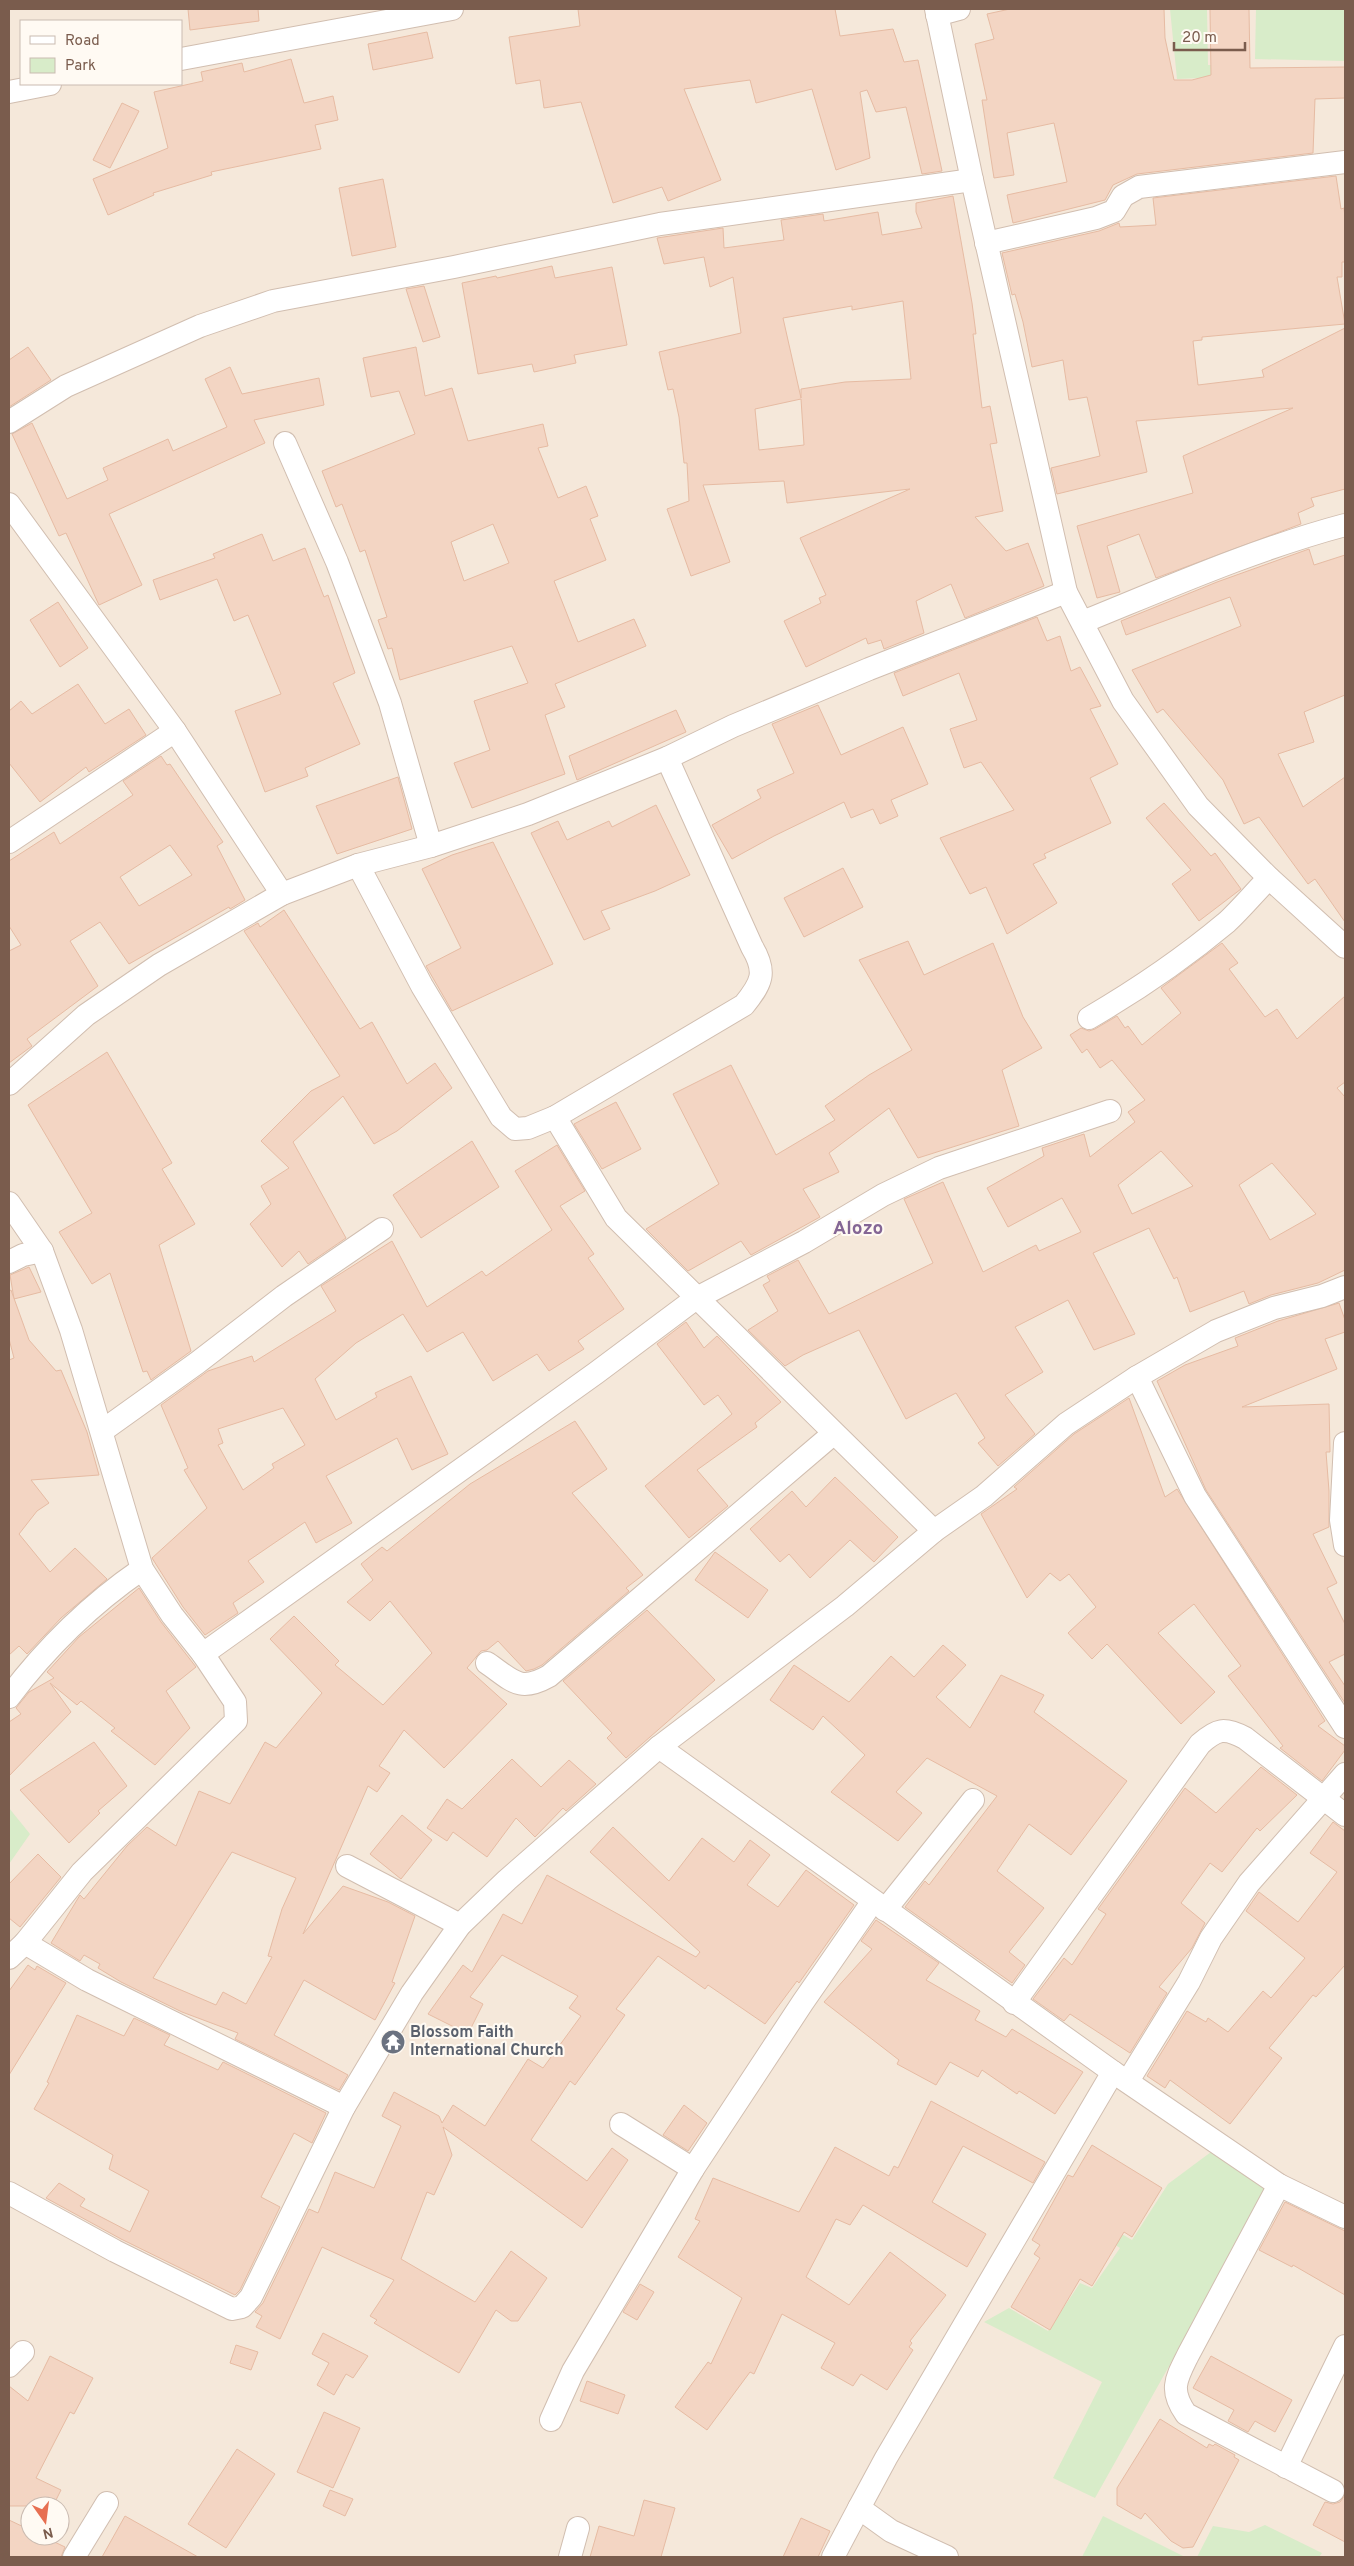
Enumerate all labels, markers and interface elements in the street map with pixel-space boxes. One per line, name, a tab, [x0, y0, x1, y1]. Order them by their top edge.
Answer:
legend	[20, 20, 182, 85]
scale bar	[1174, 20, 1245, 52]
text: 20 m	[1182, 29, 1217, 48]
text: Road	[65, 32, 100, 51]
text: Park	[65, 57, 96, 76]
district label: Alozo	[833, 1217, 883, 1241]
place label: Blossom Faith International Church	[410, 2023, 564, 2061]
temple icon: Blossom Faith International Church	[380, 2029, 406, 2055]
north arrow	[20, 2496, 70, 2546]
text: N	[41, 2523, 55, 2542]

